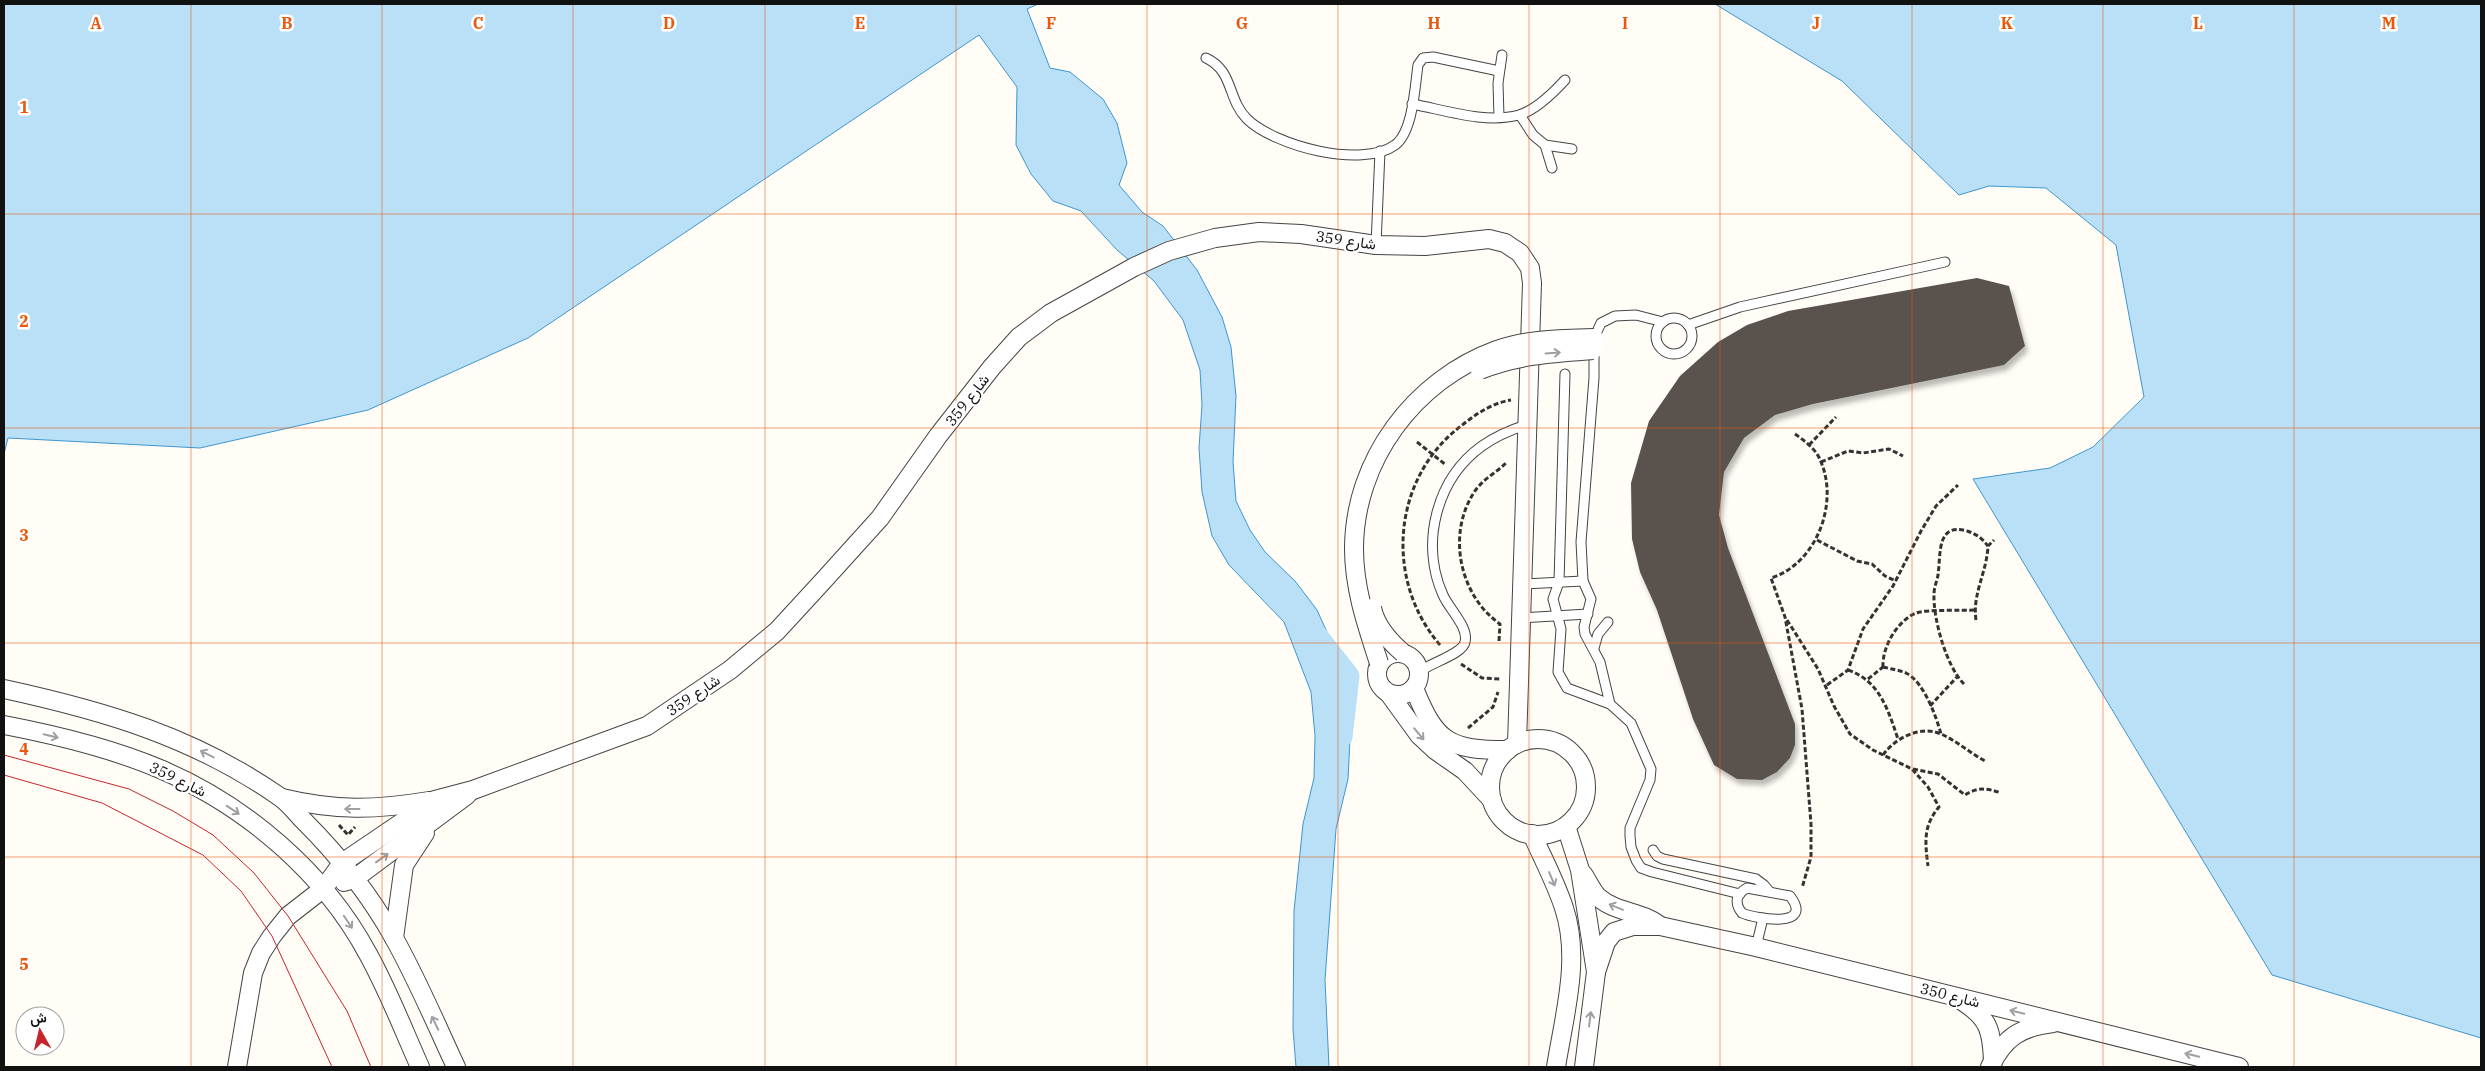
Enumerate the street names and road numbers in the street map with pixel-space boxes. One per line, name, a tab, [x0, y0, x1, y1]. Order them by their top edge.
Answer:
street label: شارع 359	[1314, 226, 1378, 256]
street label: شارع 359	[941, 370, 995, 431]
street label: شارع 359	[663, 670, 725, 721]
street label: شارع 359	[146, 757, 210, 803]
street label: شارع 350	[1918, 978, 1982, 1014]

